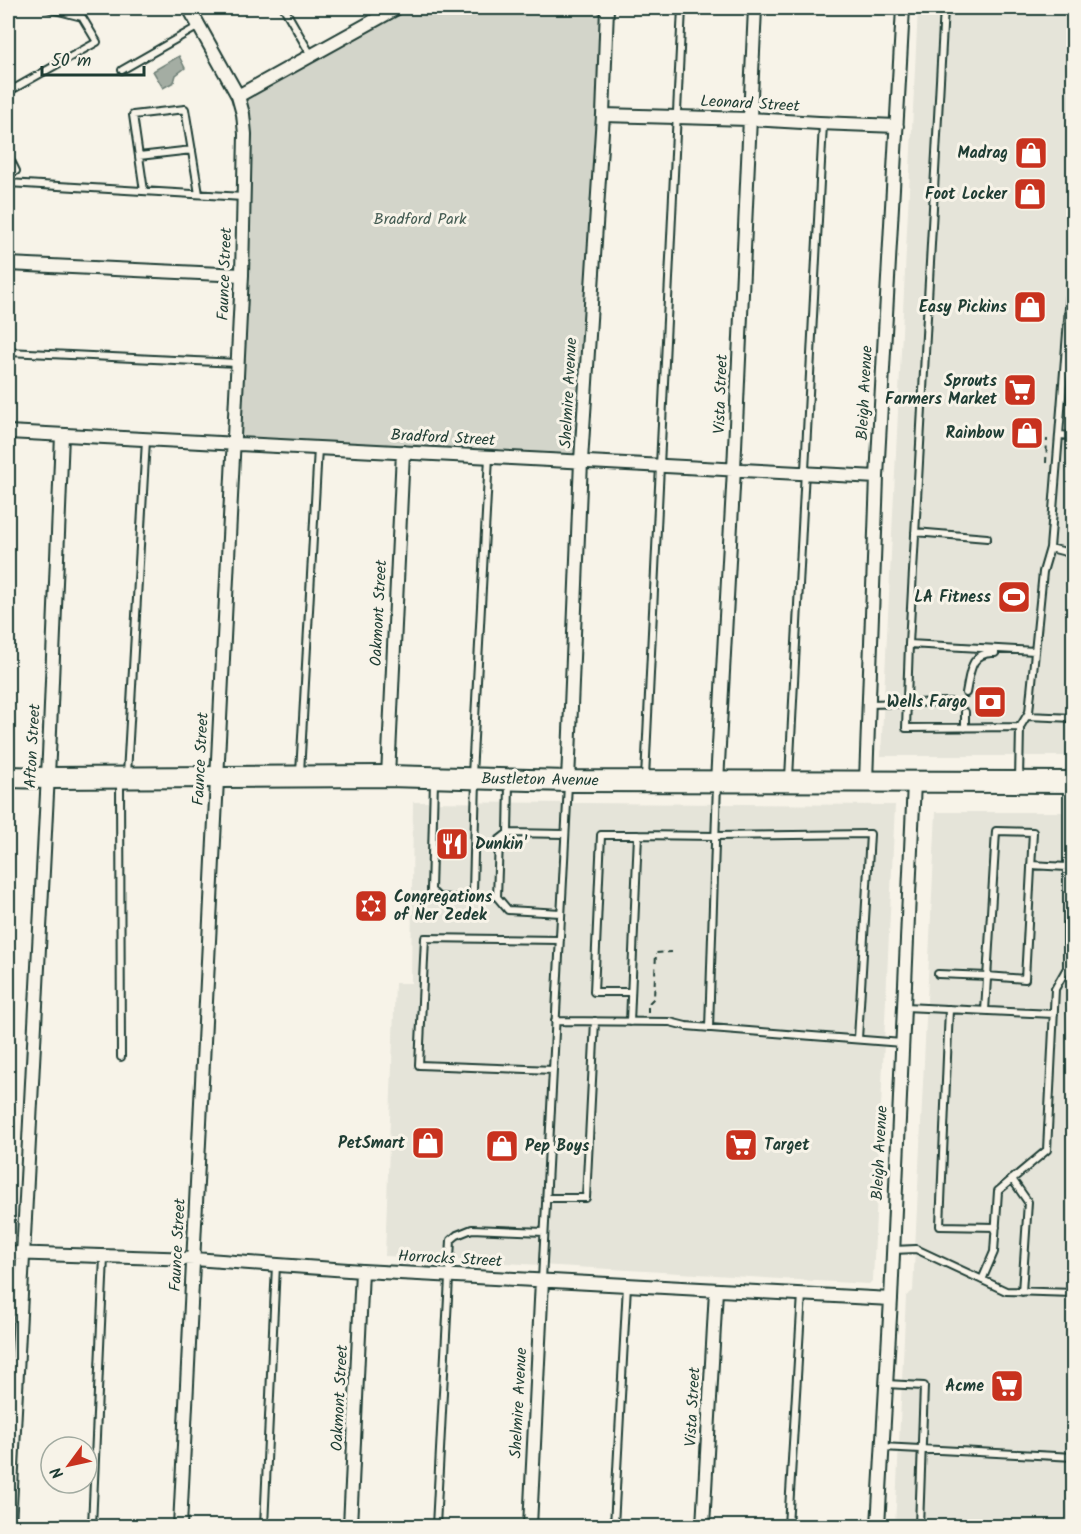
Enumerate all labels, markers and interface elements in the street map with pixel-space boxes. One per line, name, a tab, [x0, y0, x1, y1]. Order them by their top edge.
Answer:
scale bar	[42, 39, 144, 77]
text: 50 m	[51, 47, 91, 76]
street label: Leonard Street	[700, 89, 801, 119]
shop icon: Madrag	[1013, 135, 1049, 171]
place label: Madrag	[957, 141, 1008, 166]
shop icon: Foot Locker	[1012, 176, 1048, 212]
place label: Foot Locker	[925, 182, 1008, 207]
park label: Bradford Park	[374, 207, 467, 232]
street label: Faunce Street	[211, 226, 239, 321]
shop icon: Easy Pickins	[1012, 289, 1048, 325]
place label: Easy Pickins	[919, 295, 1008, 320]
street label: Shelmire Avenue	[554, 337, 584, 449]
street label: Bleigh Avenue	[850, 345, 880, 441]
street label: Vista Street	[707, 353, 735, 434]
place label: Sprouts Farmers Market	[885, 369, 998, 412]
supermarket icon: Sprouts Farmers Market	[1002, 372, 1038, 408]
shop icon: Rainbow	[1009, 415, 1045, 451]
place label: Rainbow	[945, 421, 1005, 446]
street label: Bradford Street	[390, 423, 497, 453]
street label: Oakmont Street	[364, 558, 394, 667]
sports icon: LA Fitness	[996, 579, 1032, 615]
place label: LA Fitness	[914, 585, 992, 610]
bank icon: Wells Fargo	[972, 684, 1008, 720]
place label: Wells Fargo	[887, 690, 967, 715]
street label: Afton Street	[18, 702, 48, 789]
street label: Faunce Street	[186, 711, 216, 806]
street label: Bustleton Avenue	[481, 766, 599, 794]
restaurant icon: Dunkin'	[434, 826, 470, 862]
place label: Dunkin'	[475, 832, 528, 857]
place label: Congregations of Ner Zedek	[394, 885, 493, 928]
synagogue icon: Congregations of Ner Zedek	[353, 888, 389, 924]
street label: Bleigh Avenue	[865, 1105, 895, 1201]
shop icon: PetSmart	[410, 1125, 446, 1161]
supermarket icon: Target	[723, 1127, 759, 1163]
shop icon: Pep Boys	[484, 1128, 520, 1164]
place label: PetSmart	[338, 1131, 406, 1156]
place label: Target	[764, 1133, 810, 1158]
place label: Pep Boys	[525, 1134, 590, 1159]
street label: Faunce Street	[163, 1197, 193, 1292]
street label: Horrocks Street	[397, 1244, 504, 1274]
street label: Oakmont Street	[325, 1343, 355, 1452]
street label: Shelmire Avenue	[504, 1347, 534, 1459]
street label: Vista Street	[678, 1366, 708, 1448]
supermarket icon: Acme	[989, 1368, 1025, 1404]
place label: Acme	[945, 1374, 984, 1399]
north arrow	[39, 1435, 99, 1495]
text: N	[44, 1461, 71, 1483]

